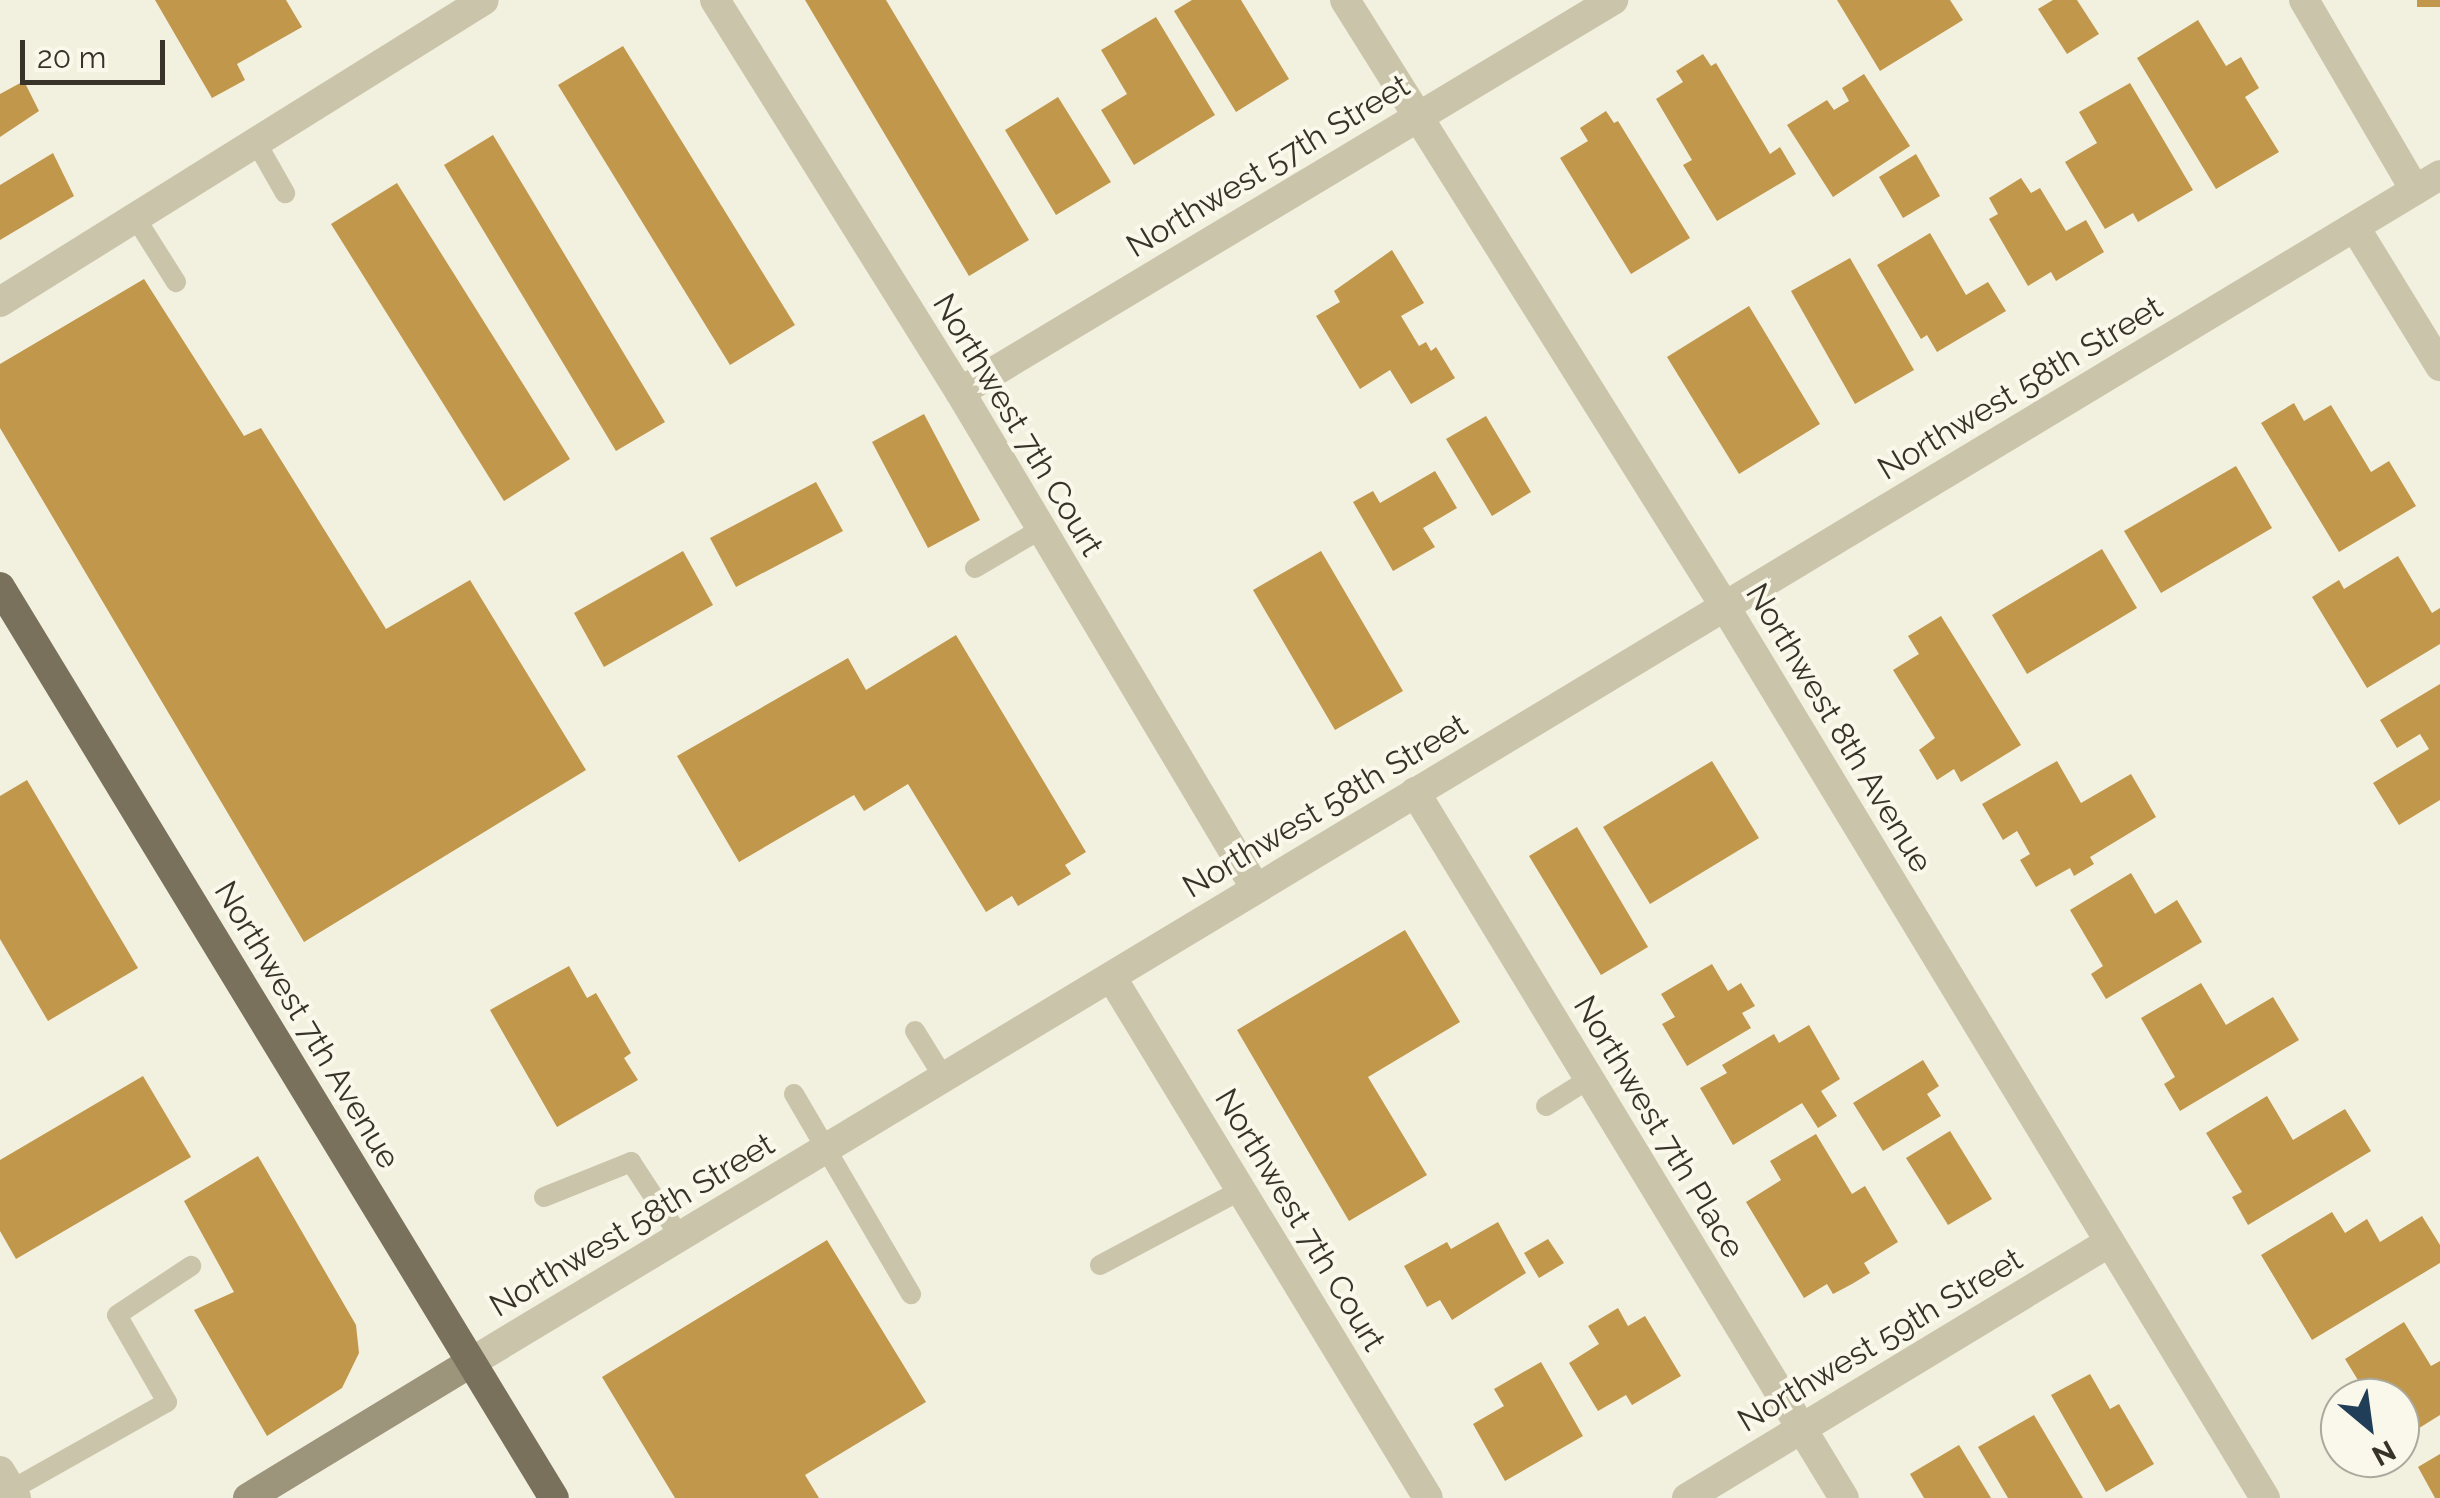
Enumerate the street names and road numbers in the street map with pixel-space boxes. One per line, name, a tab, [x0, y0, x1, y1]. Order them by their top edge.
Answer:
street label: Northwest 57th Street	[1120, 66, 1416, 266]
street label: Northwest 7th Court	[925, 287, 1111, 563]
street label: Northwest 58th Street	[1871, 288, 2169, 488]
street label: Northwest 8th Avenue	[1737, 576, 1941, 880]
street label: Northwest 58th Street	[1176, 706, 1474, 906]
street label: Northwest 7th Avenue	[206, 874, 408, 1176]
street label: Northwest 7th Place	[1566, 989, 1752, 1265]
street label: Northwest 7th Court	[1207, 1082, 1393, 1358]
street label: Northwest 58th Street	[483, 1125, 781, 1325]
street label: Northwest 59th Street	[1731, 1240, 2029, 1440]

